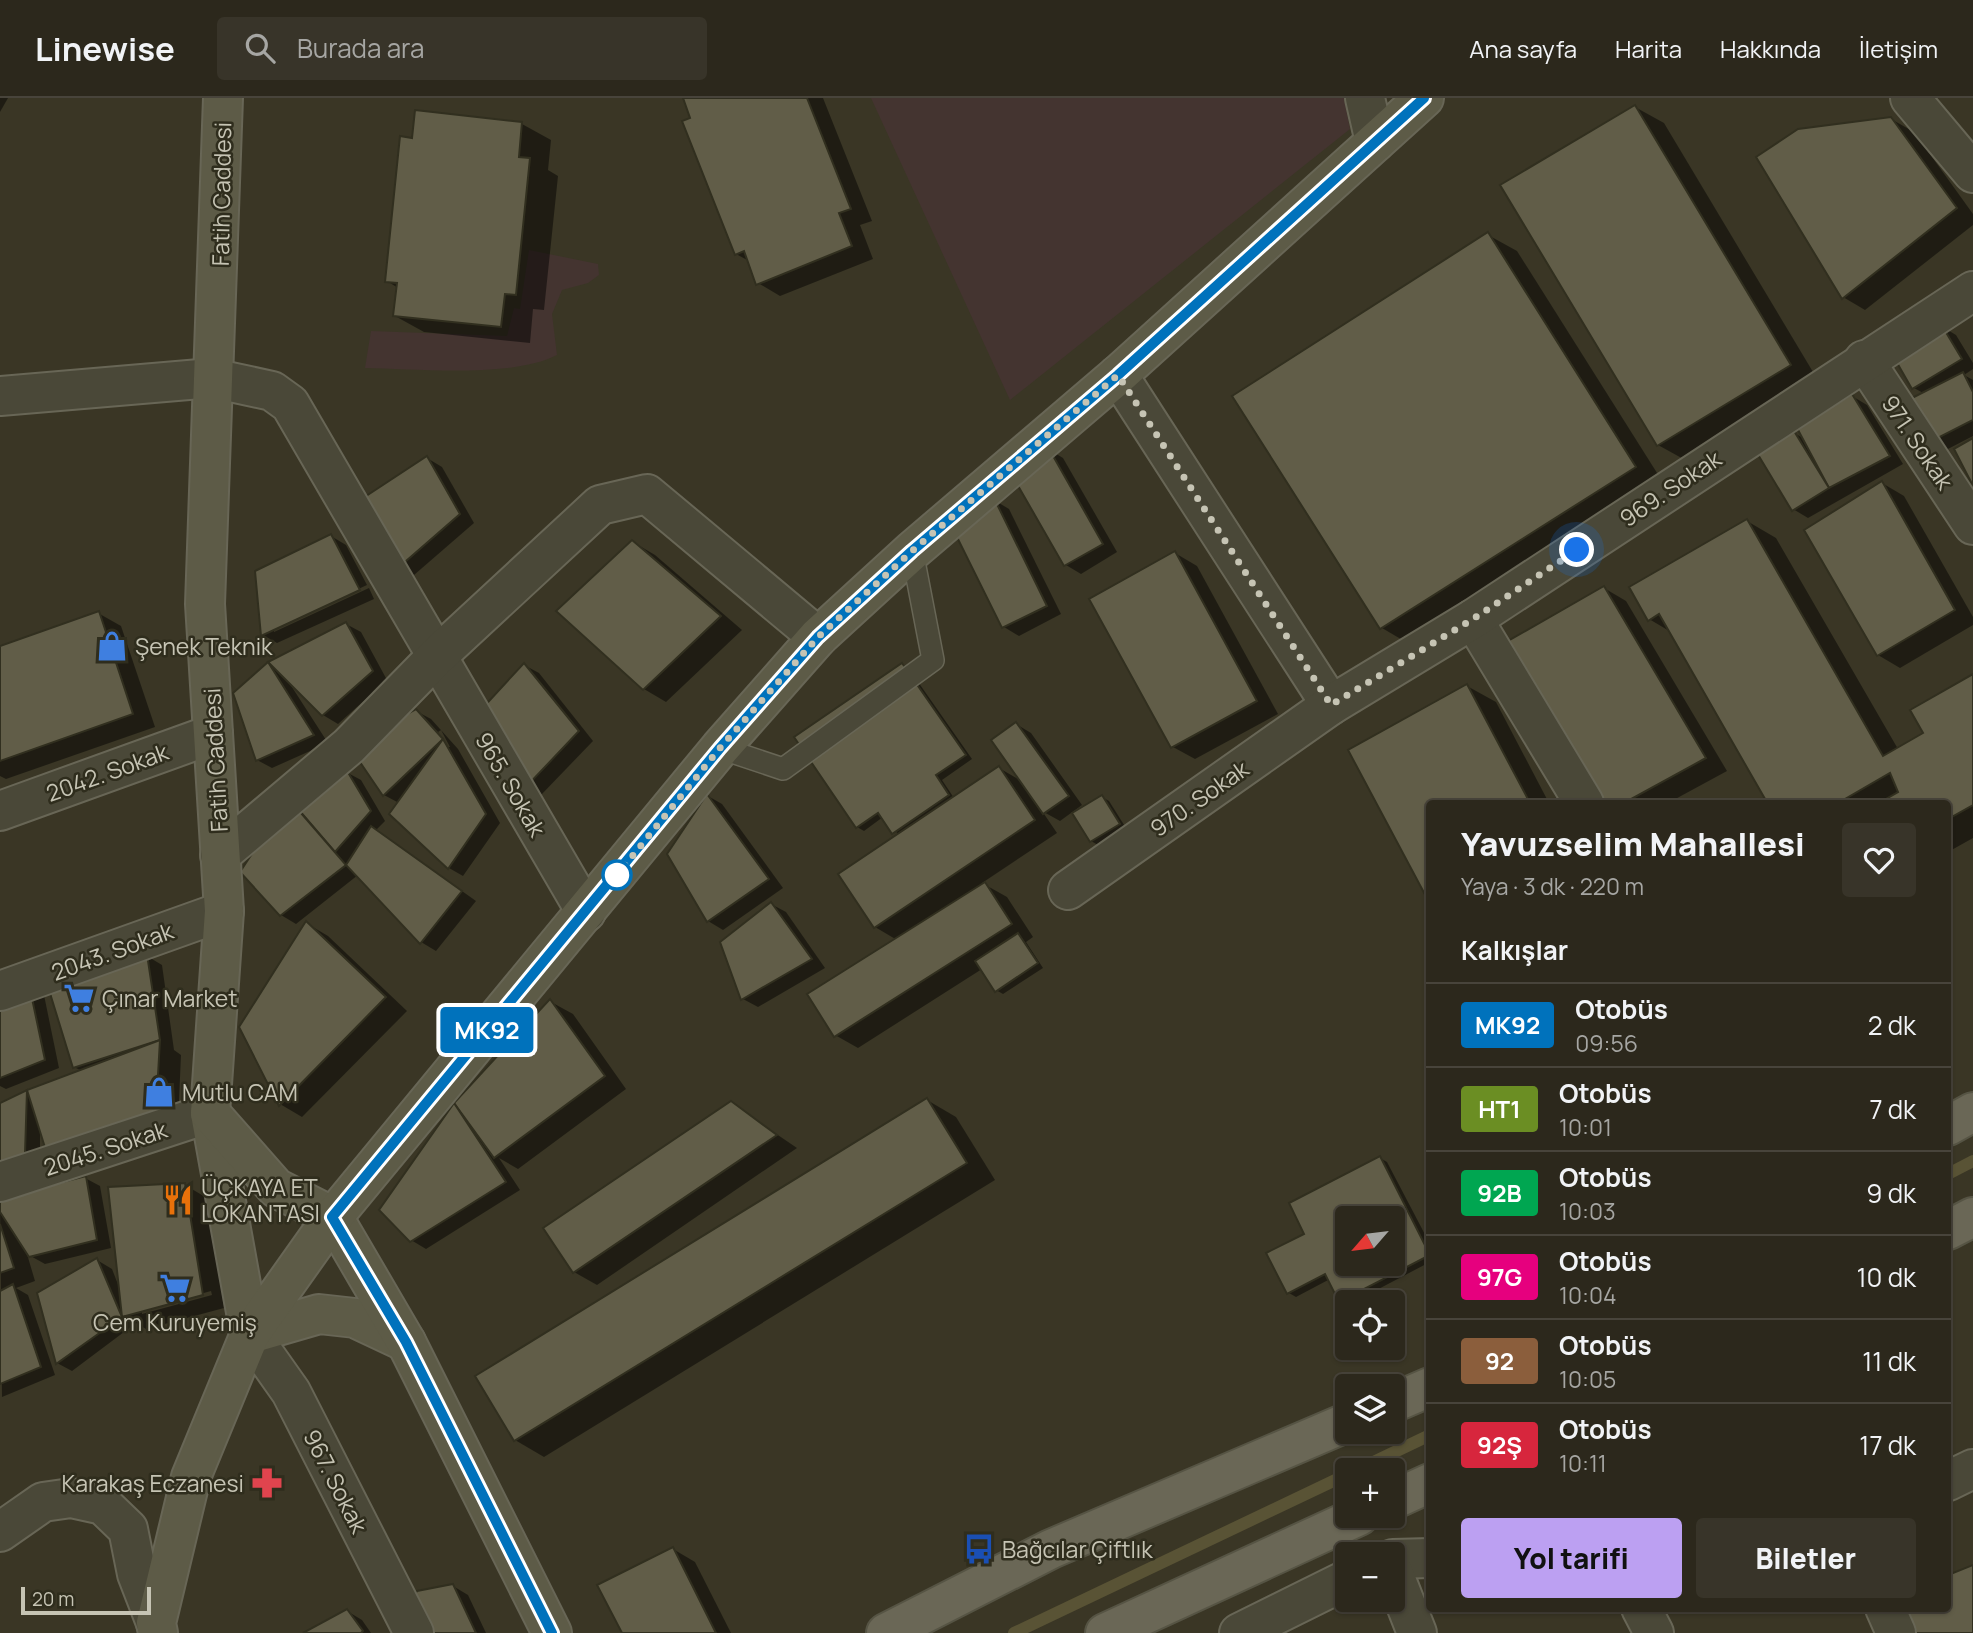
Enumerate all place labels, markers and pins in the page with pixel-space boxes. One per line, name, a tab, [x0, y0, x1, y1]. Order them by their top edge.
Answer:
shop icon: Şenek Teknik	[95, 629, 129, 663]
place label: Şenek Teknik	[135, 630, 273, 662]
unlabelled marker	[602, 860, 632, 890]
supermarket icon: Çınar Market	[62, 981, 96, 1015]
place label: Çınar Market	[102, 982, 237, 1014]
shop icon: Mutlu CAM	[142, 1075, 176, 1109]
place label: Mutlu CAM	[182, 1076, 298, 1108]
place label: ÜÇKAYA ET LOKANTASI	[201, 1171, 320, 1229]
restaurant icon: ÜÇKAYA ET LOKANTASI	[161, 1183, 195, 1217]
supermarket icon: Cem Kuruyemiş	[158, 1271, 192, 1305]
place label: Cem Kuruyemiş	[93, 1306, 257, 1338]
pharmacy icon: Karakaş Eczanesi	[250, 1466, 284, 1500]
place label: Karakaş Eczanesi	[62, 1467, 244, 1499]
bus stop icon: Bağcılar Çiftlık	[962, 1532, 996, 1566]
place label: Bağcılar Çiftlık	[1002, 1533, 1153, 1565]

